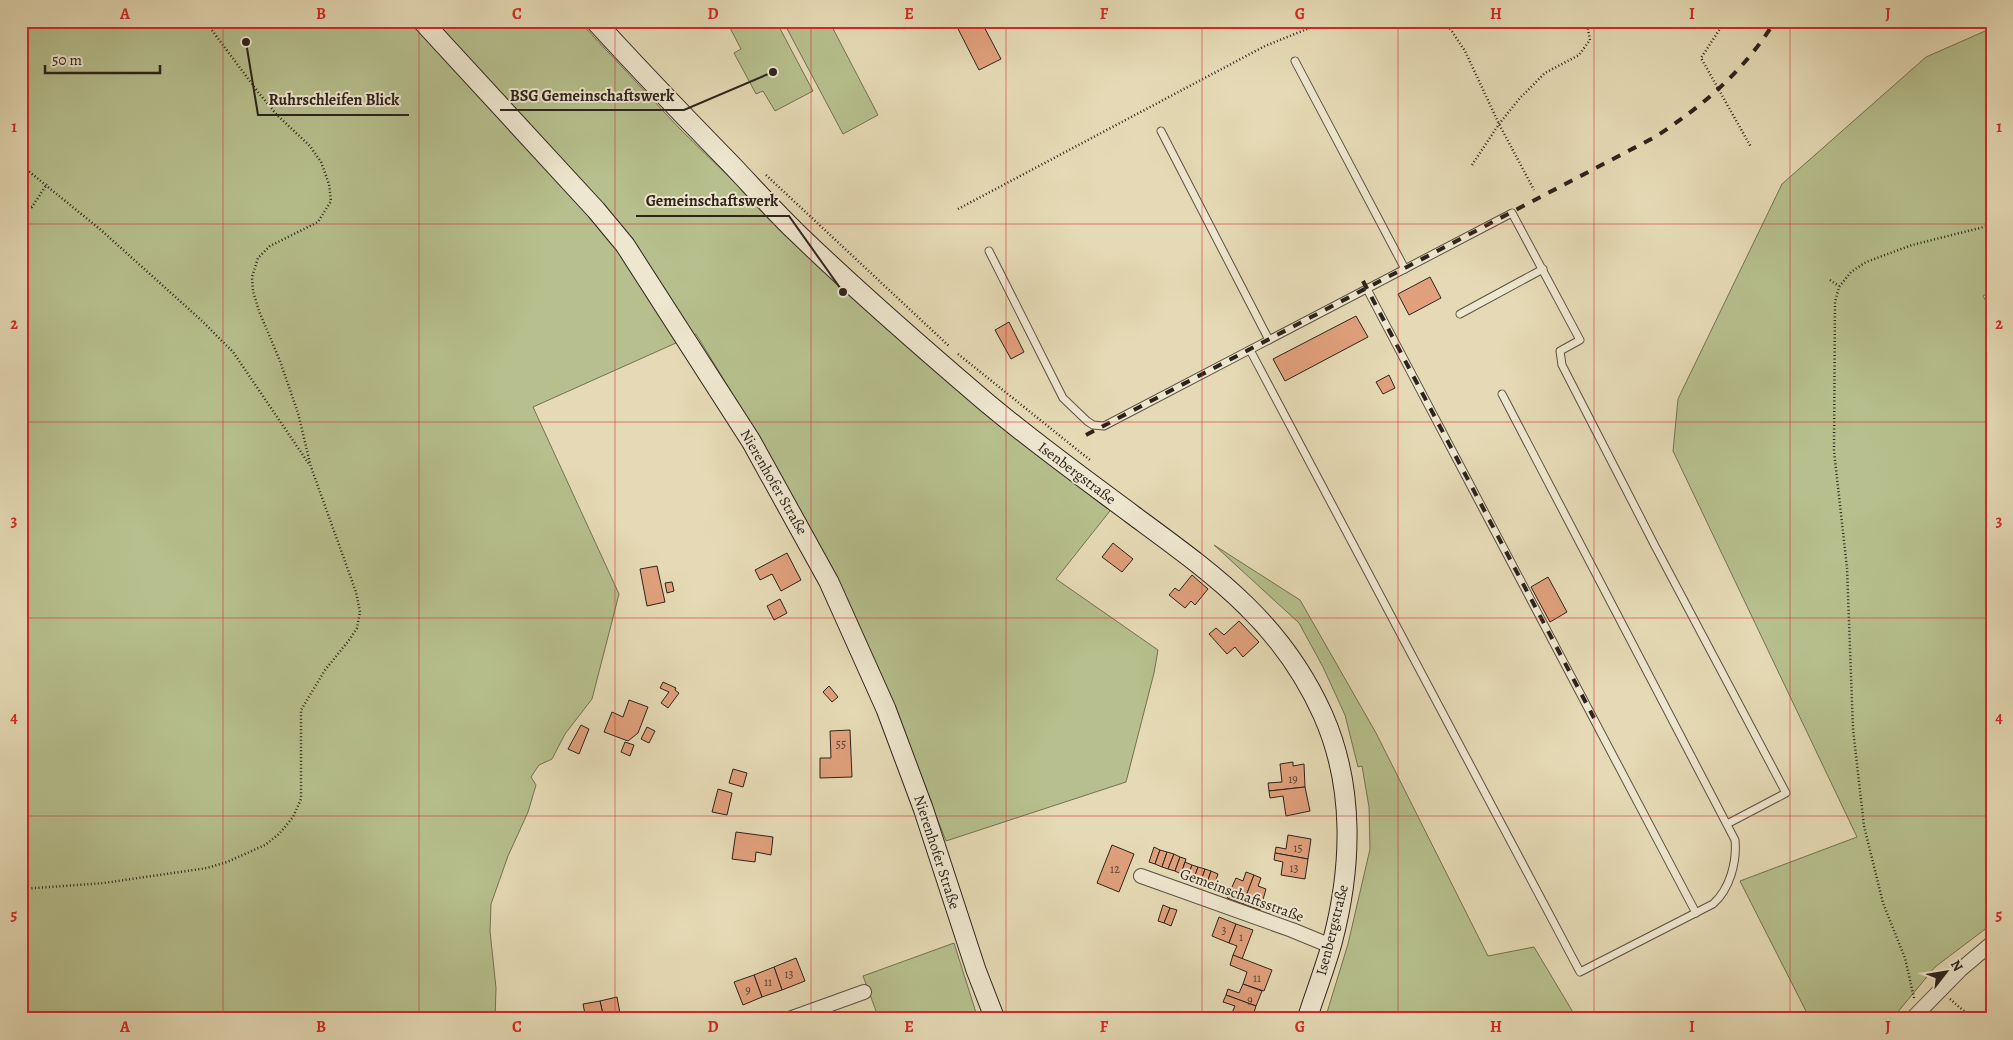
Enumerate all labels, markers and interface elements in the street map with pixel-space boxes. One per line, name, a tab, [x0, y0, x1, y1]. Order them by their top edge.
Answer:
text: A	[119, 3, 131, 25]
text: B	[316, 3, 326, 25]
text: C	[512, 3, 522, 25]
text: D	[707, 3, 719, 25]
text: E	[904, 3, 914, 25]
text: F	[1100, 3, 1109, 25]
text: G	[1295, 3, 1305, 25]
text: H	[1490, 3, 1502, 25]
text: I	[1689, 3, 1695, 25]
text: J	[1885, 3, 1891, 25]
scale bar	[45, 42, 160, 74]
text: 50 m	[52, 50, 82, 70]
callout: BSG Gemeinschaftswerk	[500, 79, 684, 110]
callout: Ruhrschleifen Blick	[258, 84, 409, 115]
text: BSG Gemeinschaftswerk	[510, 85, 675, 107]
text: Ruhrschleifen Blick	[269, 89, 400, 111]
text: 1	[11, 116, 17, 138]
text: 1	[1996, 116, 2002, 138]
callout: Gemeinschaftswerk	[636, 185, 789, 216]
text: Gemeinschaftswerk	[646, 190, 779, 212]
text: 2	[10, 313, 18, 335]
text: 2	[1995, 313, 2003, 335]
street label: Nierenhofer Straße	[736, 426, 812, 539]
street label: Isenbergstraße	[1034, 437, 1120, 509]
text: 3	[11, 510, 18, 532]
text: 3	[1996, 510, 2003, 532]
text: 4	[10, 707, 18, 729]
text: 4	[1995, 707, 2003, 729]
house number: 55	[836, 736, 846, 752]
house number: 19	[1288, 771, 1298, 787]
street label: Nierenhofer Straße	[909, 792, 965, 912]
house number: 15	[1293, 840, 1303, 856]
house number: 13	[1289, 860, 1299, 876]
house number: 12	[1110, 861, 1120, 877]
street label: Gemeinschaftsstraße	[1177, 863, 1307, 927]
street label: Isenbergstraße	[1311, 882, 1353, 977]
text: 5	[11, 904, 18, 926]
text: 5	[1996, 904, 2003, 926]
house number: 3	[1222, 922, 1227, 938]
house number: 1	[1239, 929, 1243, 945]
north arrow	[1920, 948, 1970, 998]
text: N	[1946, 956, 1967, 975]
house number: 13	[784, 966, 794, 982]
house number: 11	[1253, 970, 1261, 986]
house number: 11	[764, 974, 772, 990]
house number: 9	[745, 982, 751, 998]
house number: 9	[1247, 992, 1253, 1008]
text: A	[119, 1016, 131, 1038]
text: B	[316, 1016, 326, 1038]
text: C	[512, 1016, 522, 1038]
text: D	[707, 1016, 719, 1038]
text: E	[904, 1016, 914, 1038]
text: F	[1100, 1016, 1109, 1038]
text: G	[1295, 1016, 1305, 1038]
text: H	[1490, 1016, 1502, 1038]
text: I	[1689, 1016, 1695, 1038]
text: J	[1885, 1016, 1891, 1038]

